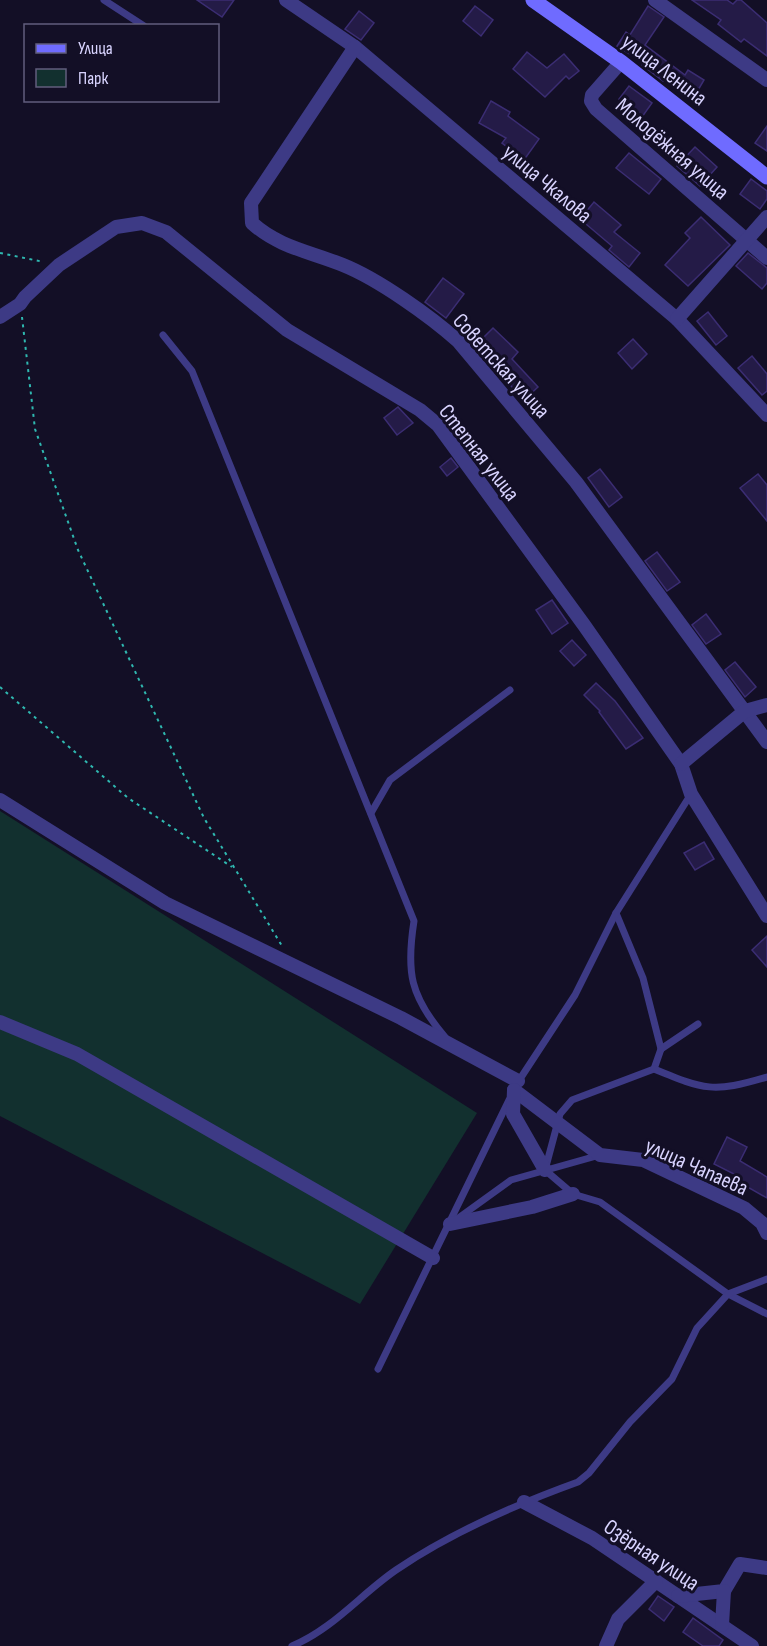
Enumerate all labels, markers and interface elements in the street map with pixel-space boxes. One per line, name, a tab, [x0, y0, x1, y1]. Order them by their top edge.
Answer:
legend	[24, 24, 219, 102]
street label: улица Ленина	[616, 28, 712, 112]
text: Улица	[78, 38, 113, 59]
text: Парк	[78, 68, 109, 89]
street label: Молодёжная улица	[610, 92, 734, 206]
street label: улица Чкалова	[497, 139, 597, 229]
street label: Советская улица	[447, 308, 555, 424]
street label: Степная улица	[433, 399, 525, 507]
street label: улица Чапаева	[641, 1133, 752, 1202]
street label: Озёрная улица	[598, 1513, 704, 1597]

